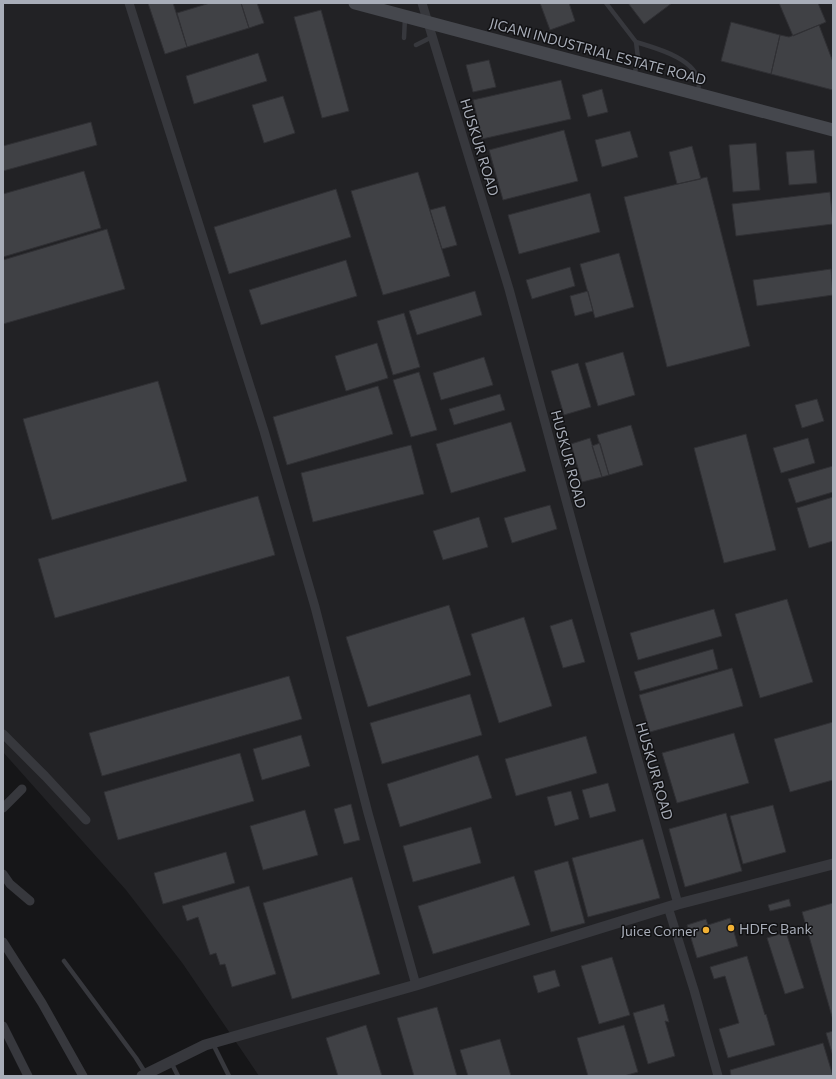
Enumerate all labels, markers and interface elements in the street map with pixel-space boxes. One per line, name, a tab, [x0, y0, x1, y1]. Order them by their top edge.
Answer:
street label: JIGANI INDUSTRIAL ESTATE ROAD	[488, 14, 708, 88]
street label: HUSKUR ROAD	[457, 96, 503, 198]
street label: HUSKUR ROAD	[548, 408, 590, 510]
street label: HUSKUR ROAD	[633, 720, 677, 822]
place label: HDFC Bank	[739, 920, 812, 937]
place label: Juice Corner	[621, 922, 698, 939]
marker: HDFC Bank	[726, 923, 736, 933]
marker: Juice Corner	[701, 925, 711, 935]

